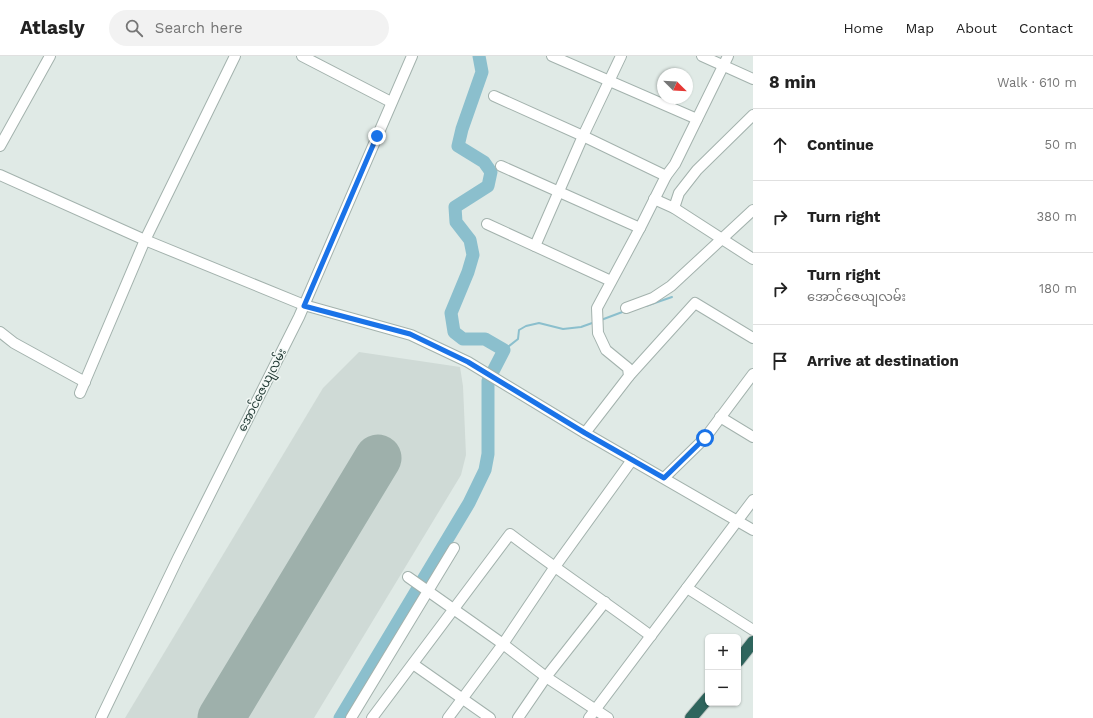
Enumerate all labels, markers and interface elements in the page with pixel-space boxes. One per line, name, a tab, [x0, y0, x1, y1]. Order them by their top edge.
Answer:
search box	[109, 10, 389, 46]
text: Atlasly	[20, 16, 85, 39]
icon: search	[123, 17, 145, 39]
text: Search here	[155, 19, 243, 37]
text: Home	[843, 20, 883, 36]
text: Map	[905, 20, 934, 36]
text: About	[956, 20, 997, 36]
text: Contact	[1019, 20, 1073, 36]
north arrow	[657, 68, 693, 104]
text: 8 min	[769, 72, 816, 92]
text: Walk · 610 m	[997, 75, 1077, 90]
route end	[368, 127, 386, 145]
icon: ahead	[769, 134, 791, 156]
text: Continue	[807, 136, 874, 154]
text: 50 m	[1045, 137, 1077, 152]
icon: right	[769, 206, 791, 228]
text: Turn right	[807, 208, 880, 226]
text: 380 m	[1037, 209, 1077, 224]
text: Turn right	[807, 266, 880, 284]
icon: right	[769, 278, 791, 300]
text: 180 m	[1039, 281, 1077, 296]
text: အောင်ဇေယျလမ်း	[807, 289, 906, 304]
street label: အောင်ဇေယျလမ်း	[233, 345, 292, 435]
icon: arrive	[769, 350, 791, 372]
text: Arrive at destination	[807, 352, 959, 370]
route start	[696, 429, 714, 447]
map controls	[705, 634, 741, 706]
button: +	[705, 634, 741, 670]
button: −	[705, 670, 741, 706]

